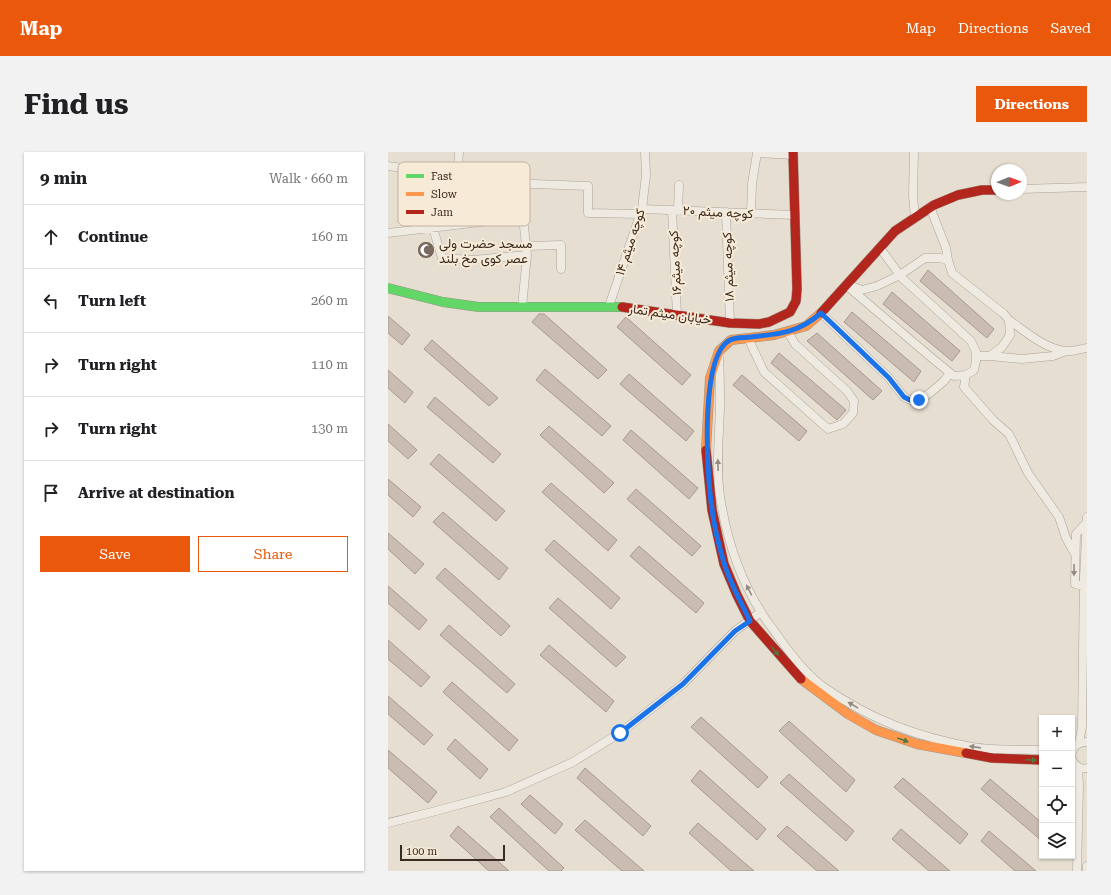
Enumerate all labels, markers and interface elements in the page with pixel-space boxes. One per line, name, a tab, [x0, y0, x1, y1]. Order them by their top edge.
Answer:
text: Map	[20, 17, 62, 40]
text: Map	[906, 20, 936, 36]
text: Directions	[958, 20, 1028, 36]
text: Saved	[1050, 20, 1091, 36]
button: Directions	[976, 86, 1087, 122]
text: Find us	[24, 88, 128, 121]
legend	[398, 162, 530, 226]
north arrow	[991, 164, 1027, 200]
text: 9 min	[40, 168, 87, 188]
text: Fast	[431, 170, 452, 183]
text: Walk · 660 m	[269, 171, 348, 186]
text: Slow	[431, 188, 458, 201]
street label: کوچه میثم ۲۰	[682, 203, 754, 223]
text: Jam	[431, 206, 453, 219]
street label: کوچه میثم ۱۴	[612, 207, 650, 278]
icon: ahead	[40, 226, 62, 248]
text: Continue	[78, 228, 148, 246]
text: 160 m	[311, 229, 348, 244]
street label: کوچه میثم۱۶	[666, 230, 686, 296]
street label: کوچه میثم ۱۸	[719, 232, 739, 302]
place label: مسجد حضرت ولی عصر کوی مخ بلند	[439, 236, 533, 268]
mosque icon: مسجد حضرت ولی عصر کوی مخ بلند	[416, 240, 436, 260]
icon: left	[40, 290, 62, 312]
text: Turn left	[78, 292, 146, 310]
text: 260 m	[311, 293, 348, 308]
street label: خیابان میثم تمار	[627, 301, 713, 328]
icon: right	[40, 354, 62, 376]
text: Turn right	[78, 356, 157, 374]
text: 110 m	[311, 357, 348, 372]
route end	[910, 391, 928, 409]
icon: right	[40, 418, 62, 440]
text: Turn right	[78, 420, 157, 438]
text: 130 m	[311, 421, 348, 436]
one-way arrow	[715, 458, 721, 471]
icon: arrive	[40, 482, 62, 504]
text: Arrive at destination	[78, 484, 234, 502]
button: Save	[40, 536, 190, 572]
button: Share	[198, 536, 348, 572]
one-way arrow	[1071, 564, 1077, 577]
one-way arrow	[746, 584, 752, 596]
one-way arrow	[770, 645, 779, 656]
one-way arrow	[848, 701, 858, 709]
map controls	[1039, 715, 1075, 859]
button: +	[1039, 715, 1075, 751]
route start	[611, 724, 629, 742]
one-way arrow	[898, 737, 910, 743]
one-way arrow	[969, 744, 981, 750]
button: −	[1039, 751, 1075, 787]
one-way arrow	[1025, 756, 1037, 763]
button: locate	[1039, 787, 1075, 823]
button: layers	[1039, 823, 1075, 859]
scale bar	[400, 843, 505, 862]
text: 100 m	[406, 845, 437, 858]

